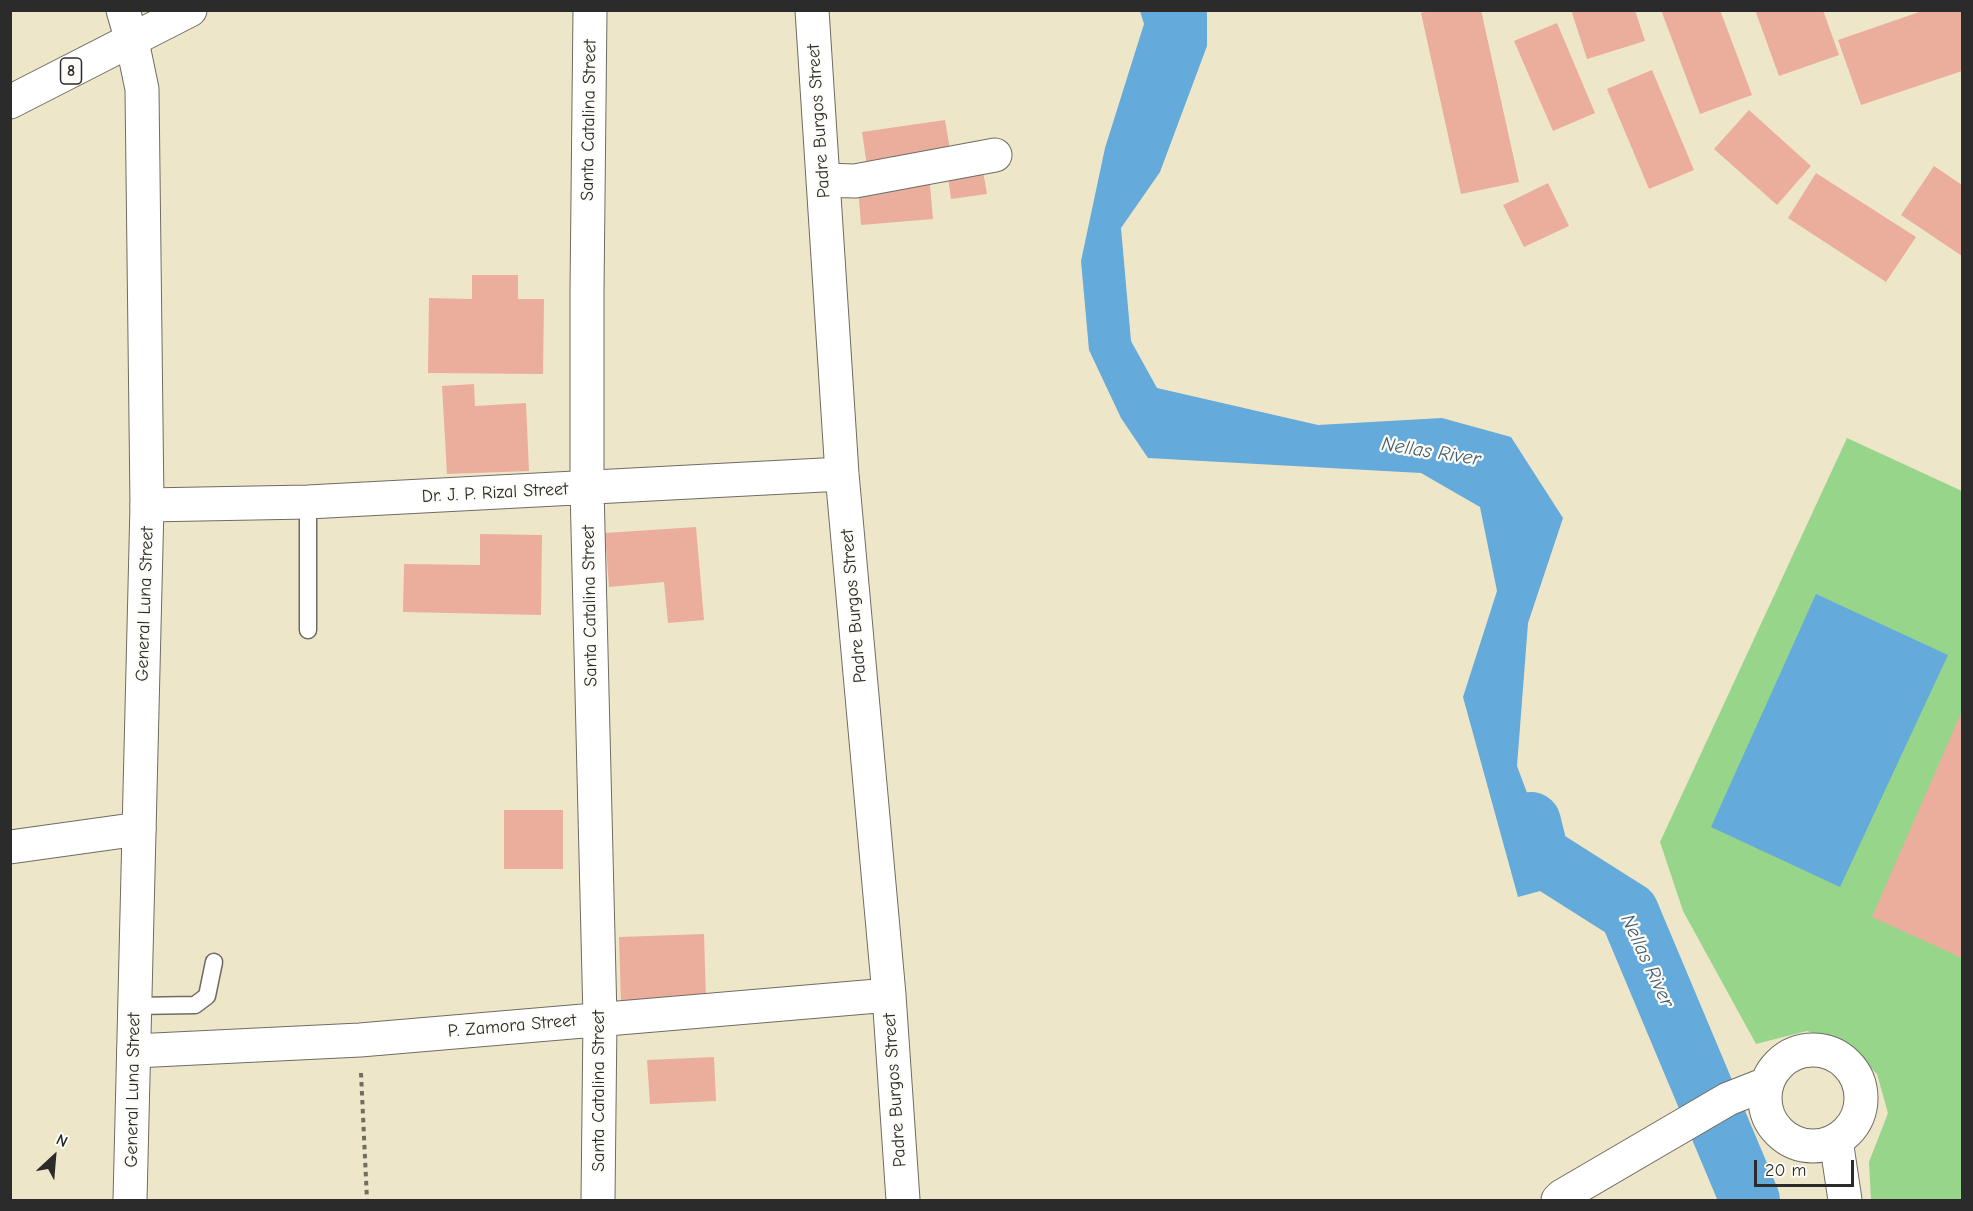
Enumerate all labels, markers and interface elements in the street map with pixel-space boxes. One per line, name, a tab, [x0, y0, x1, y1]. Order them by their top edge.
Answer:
street label: Santa Catalina Street	[577, 39, 601, 201]
street label: Padre Burgos Street	[803, 43, 835, 199]
road number: 8	[60, 58, 82, 84]
water label: Nellas River	[1380, 432, 1482, 472]
street label: Dr. J. P. Rizal Street	[421, 478, 569, 508]
street label: Santa Catalina Street	[578, 525, 602, 687]
street label: General Luna Street	[131, 526, 159, 682]
street label: Padre Burgos Street	[837, 528, 871, 684]
water label: Nellas River	[1615, 911, 1679, 1011]
street label: P. Zamora Street	[447, 1010, 577, 1042]
street label: Santa Catalina Street	[588, 1010, 610, 1172]
street label: General Luna Street	[121, 1012, 145, 1168]
street label: Padre Burgos Street	[879, 1012, 911, 1168]
north arrow	[24, 1127, 84, 1187]
text: N	[53, 1130, 71, 1151]
scale bar	[1757, 1148, 1858, 1186]
text: 20 m	[1765, 1160, 1806, 1181]

